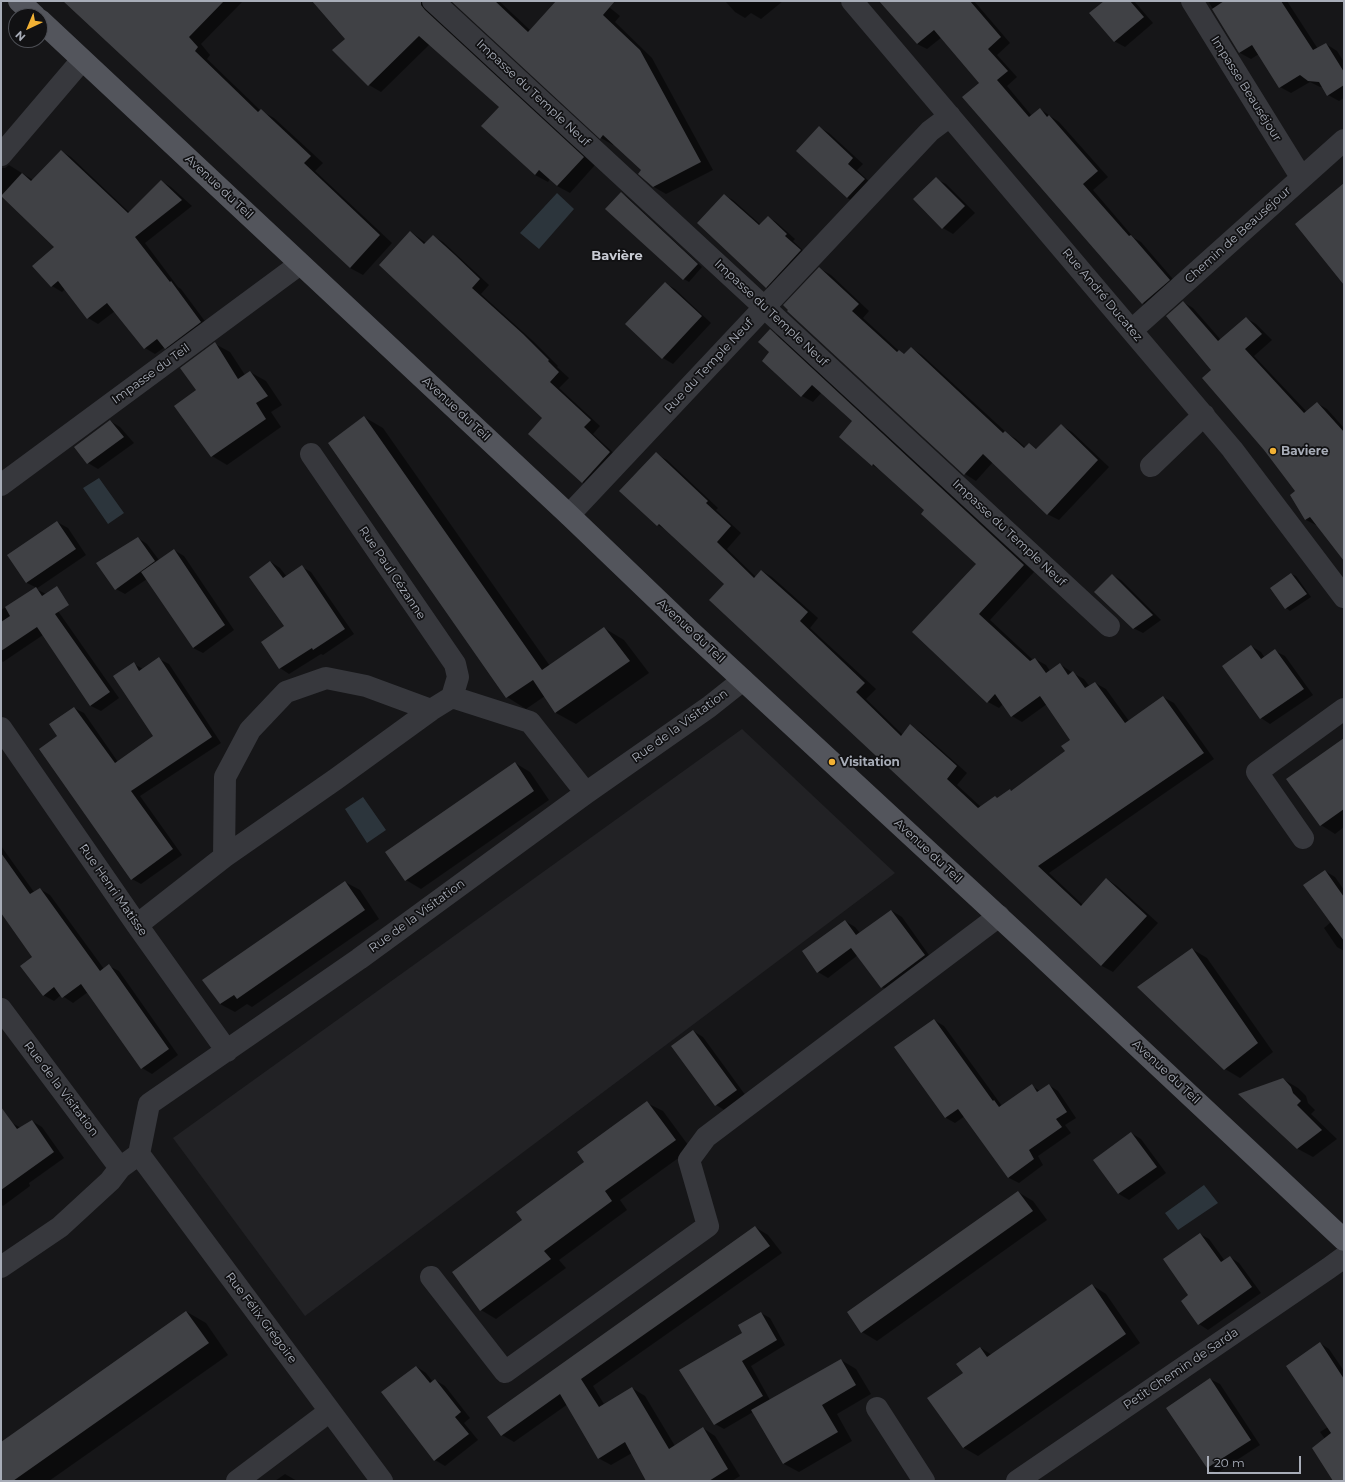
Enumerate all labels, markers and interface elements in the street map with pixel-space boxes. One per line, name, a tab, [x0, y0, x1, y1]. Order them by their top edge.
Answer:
north arrow	[8, 8, 48, 48]
text: N	[12, 28, 28, 44]
street label: Impasse Beauséjour	[1208, 34, 1284, 144]
street label: Impasse du Temple Neuf	[473, 37, 593, 149]
street label: Avenue du Teil	[182, 152, 256, 222]
street label: Chemin de Beauséjour	[1182, 184, 1294, 286]
street label: Rue André Ducatez	[1059, 246, 1145, 344]
district label: Bavière	[591, 248, 643, 264]
street label: Impasse du Temple Neuf	[711, 257, 831, 369]
street label: Rue du Temple Neuf	[662, 316, 756, 416]
street label: Impasse du Teil	[109, 341, 193, 407]
street label: Avenue du Teil	[419, 374, 493, 444]
place label: Baviere	[1281, 444, 1328, 458]
marker: Baviere	[1268, 446, 1278, 456]
street label: Impasse du Temple Neuf	[949, 477, 1069, 589]
street label: Rue Paul Cézanne	[356, 524, 428, 622]
street label: Avenue du Teil	[654, 596, 728, 666]
street label: Rue de la Visitation	[629, 686, 731, 766]
place label: Visitation	[840, 755, 900, 769]
marker: Visitation	[827, 757, 837, 767]
street label: Avenue du Teil	[891, 816, 965, 886]
street label: Rue Henri Matisse	[76, 841, 150, 939]
street label: Rue de la Visitation	[366, 876, 468, 956]
street label: Avenue du Teil	[1129, 1037, 1203, 1107]
street label: Rue de la Visitation	[21, 1039, 101, 1139]
street label: Rue Félix Grégoire	[222, 1270, 300, 1366]
street label: Petit Chemin de Sarda	[1121, 1325, 1241, 1413]
scale bar	[1209, 1448, 1303, 1474]
text: 20 m	[1214, 1455, 1245, 1470]

